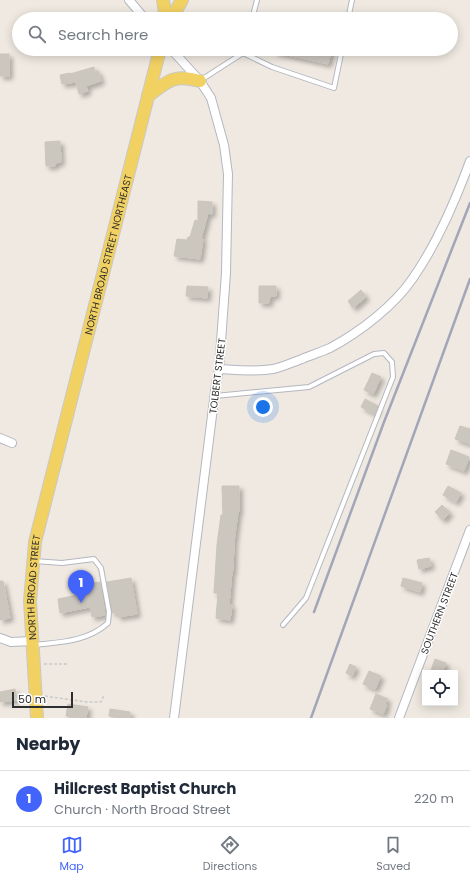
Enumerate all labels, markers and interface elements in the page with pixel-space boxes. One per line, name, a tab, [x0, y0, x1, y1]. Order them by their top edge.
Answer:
search box	[12, 12, 458, 56]
icon: search	[26, 23, 48, 45]
text: Search here	[58, 24, 148, 45]
street label: NORTH BROAD STREET NORTHEAST	[81, 172, 136, 336]
street label: TOLBERT STREET	[205, 337, 230, 415]
your location	[253, 397, 273, 417]
street label: NORTH BROAD STREET	[23, 533, 45, 640]
street label: SOUTHERN STREET	[417, 569, 462, 656]
pin: 1	[68, 570, 94, 603]
map controls	[422, 670, 458, 706]
button: locate	[422, 670, 458, 706]
scale bar	[12, 690, 73, 709]
text: 50 m	[18, 691, 46, 707]
text: Nearby	[16, 732, 80, 756]
text: Hillcrest Baptist Church	[54, 778, 236, 799]
text: 1	[27, 789, 31, 808]
text: 220 m	[414, 789, 454, 808]
text: Church · North Broad Street	[54, 800, 231, 819]
tab: Map	[59, 834, 84, 875]
tab: Directions	[203, 834, 257, 875]
tab: Saved	[376, 834, 411, 875]

